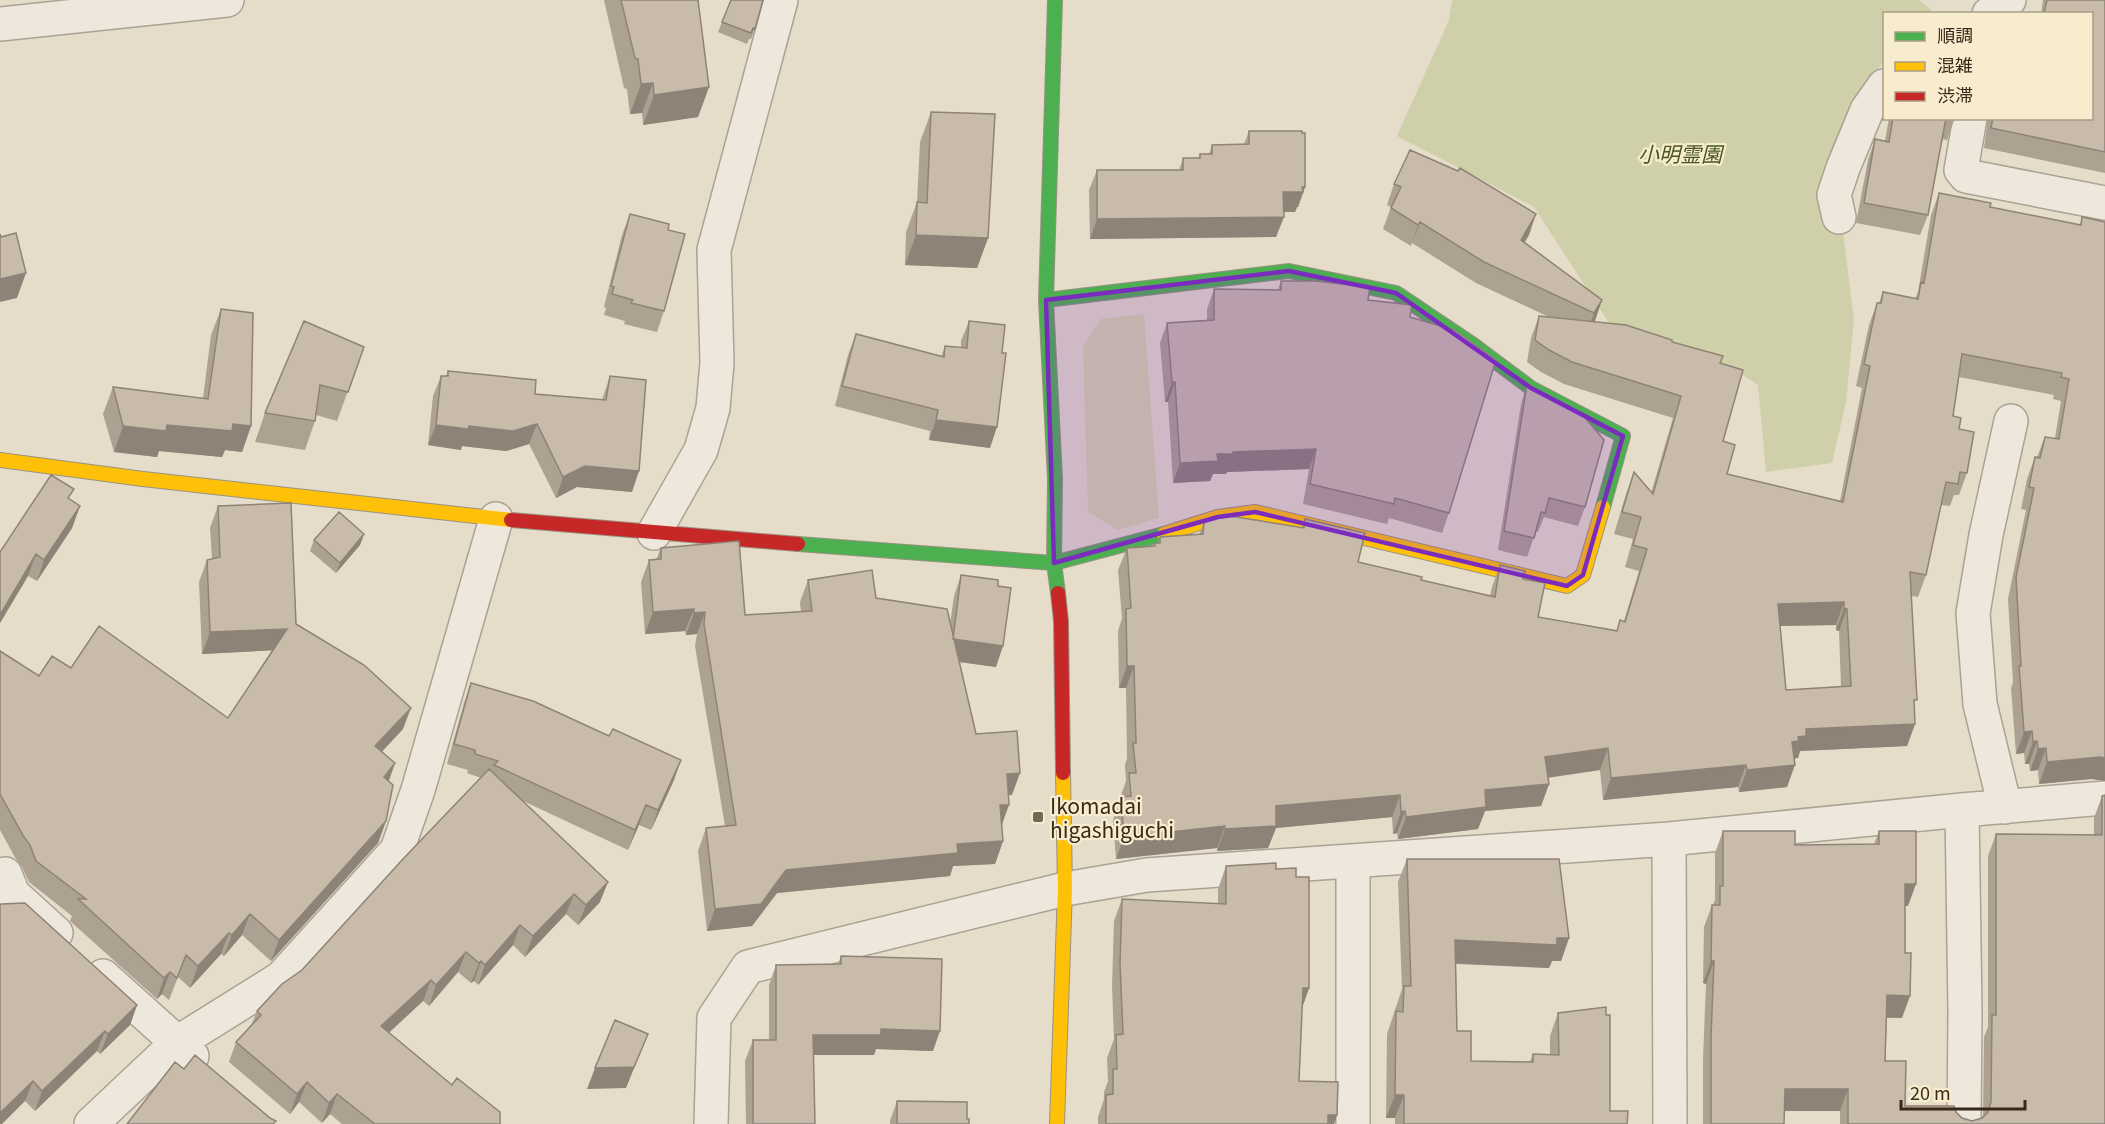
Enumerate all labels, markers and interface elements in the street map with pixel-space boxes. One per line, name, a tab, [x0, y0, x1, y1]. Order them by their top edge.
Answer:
legend	[1883, 12, 2093, 120]
text: 順調	[1937, 21, 1973, 47]
text: 混雑	[1937, 51, 1973, 77]
text: 渋滞	[1937, 81, 1973, 107]
park label: 小明霊園	[1638, 138, 1725, 168]
place label: Ikomadai higashiguchi	[1050, 790, 1174, 844]
marker: Ikomadai higashiguchi	[1031, 810, 1045, 824]
scale bar	[1901, 1073, 2026, 1111]
text: 20 m	[1910, 1079, 1951, 1105]

